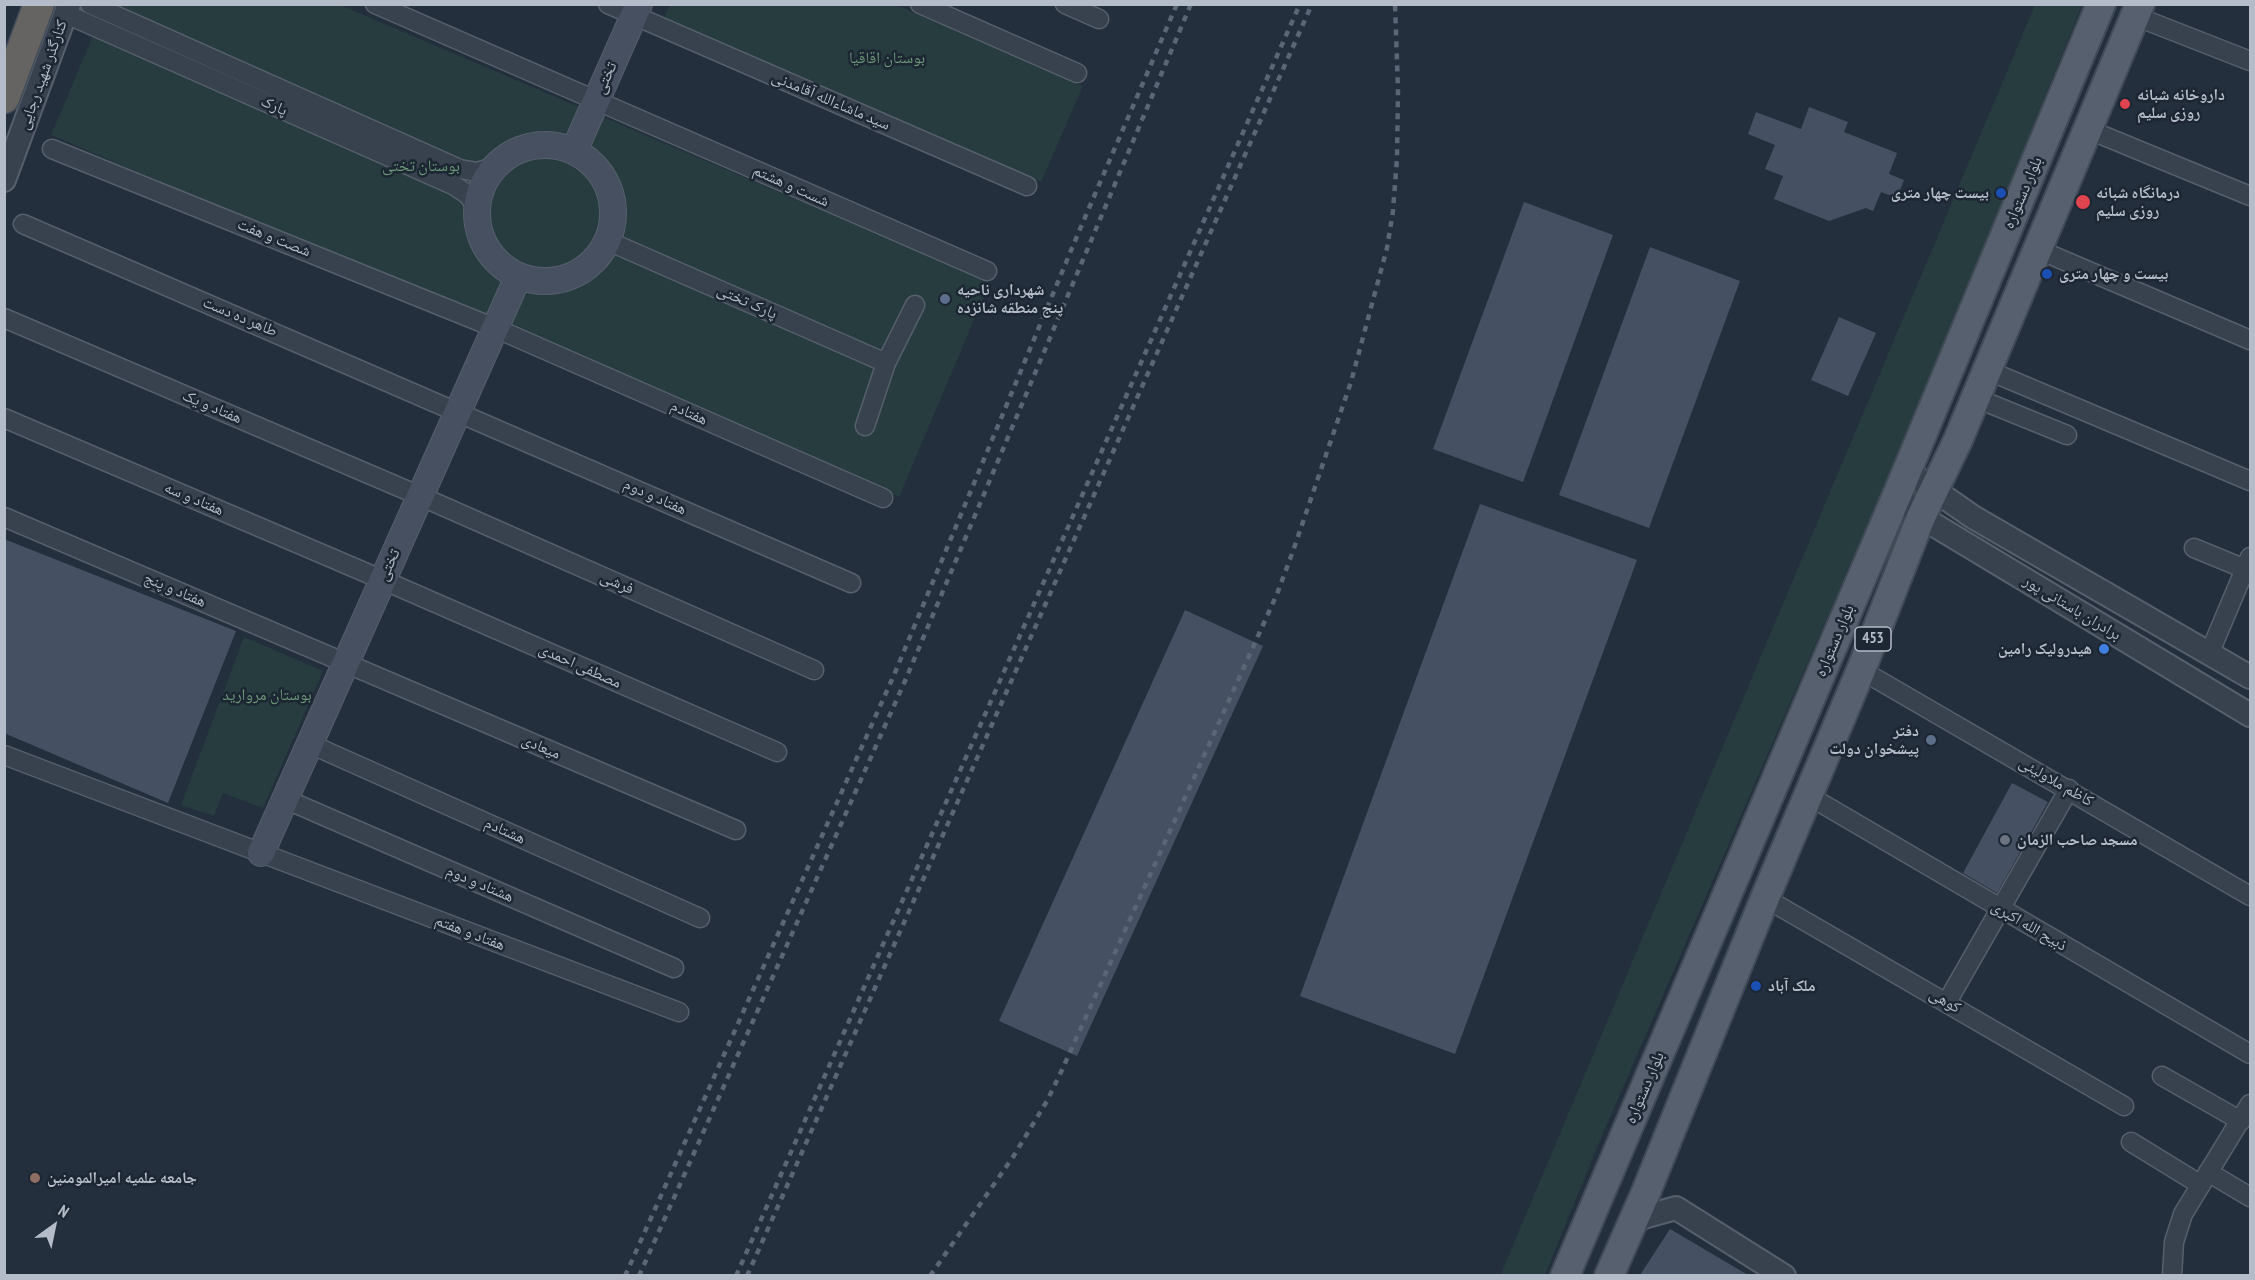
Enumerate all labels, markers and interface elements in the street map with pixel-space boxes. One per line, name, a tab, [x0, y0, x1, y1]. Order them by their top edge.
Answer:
street label: کنارگذر شهید رجایی	[14, 17, 72, 133]
park label: بوستان اقاقیا	[849, 48, 925, 68]
street label: تختی	[591, 59, 621, 97]
street label: سید ماشاءالله آقامدنی	[769, 67, 893, 135]
place label: داروخانه شبانه روزی سلیم	[2137, 85, 2225, 123]
street label: پارک	[258, 92, 290, 120]
marker: داروخانه شبانه روزی سلیم	[2118, 97, 2132, 111]
street label: بلوار دستواره	[1999, 154, 2047, 232]
park label: بوستان تختی	[382, 156, 460, 176]
street label: شست و هشتم	[750, 161, 832, 211]
place label: بیست چهار متری	[1891, 183, 1989, 203]
place label: درمانگاه شبانه روزی سلیم	[2096, 183, 2180, 221]
marker: بیست چهار متری	[1994, 186, 2008, 200]
marker: درمانگاه شبانه روزی سلیم	[2074, 193, 2092, 211]
street label: شصت و هفت	[234, 215, 314, 261]
place label: بیست و چهار متری	[2059, 264, 2168, 284]
marker: بیست و چهار متری	[2040, 267, 2054, 281]
street label: پارک تختی	[714, 280, 780, 324]
place label: شهرداری ناحیه پنج منطقه شانزده	[957, 280, 1063, 318]
marker: شهرداری ناحیه پنج منطقه شانزده	[938, 292, 952, 306]
street label: طاهر ده دست	[200, 293, 280, 341]
street label: هفتاد و یک	[179, 386, 245, 428]
street label: هفتادم	[667, 396, 711, 430]
street label: هفتاد و دوم	[621, 475, 689, 519]
street label: هفتاد و سه	[161, 478, 227, 520]
street label: تختی	[374, 546, 404, 584]
street label: فرشی	[597, 567, 637, 599]
street label: هفتاد و پنج	[141, 568, 209, 612]
street label: برادران باستانی پور	[2020, 571, 2124, 645]
street label: بلوار دستواره	[1811, 602, 1859, 680]
road number: 453	[1855, 627, 1891, 651]
street label: مصطفی احمدی	[536, 639, 624, 693]
place label: هیدرولیک رامین	[1998, 639, 2092, 659]
marker: هیدرولیک رامین	[2097, 642, 2111, 656]
park label: بوستان مروارید	[222, 685, 312, 705]
place label: دفتر پیشخوان دولت	[1829, 721, 1919, 759]
street label: میعادی	[519, 730, 563, 764]
marker: دفتر پیشخوان دولت	[1924, 733, 1938, 747]
street label: کاظم ملاولیئی	[2015, 753, 2097, 811]
street label: هشتادم	[481, 813, 529, 849]
place label: مسجد صاحب الزمان	[2017, 830, 2138, 850]
marker: مسجد صاحب الزمان	[1998, 833, 2012, 847]
street label: هشتاد و دوم	[443, 861, 517, 907]
street label: ذبیح الله اکبری	[1988, 897, 2070, 955]
street label: هفتاد و هفتم	[432, 911, 508, 955]
place label: ملک آباد	[1768, 976, 1816, 996]
marker: ملک آباد	[1749, 979, 1763, 993]
street label: کوهی	[1926, 984, 1964, 1018]
street label: بلوار دستواره	[1621, 1049, 1669, 1127]
place label: جامعه علمیه امیرالمومنین	[47, 1168, 197, 1188]
marker: جامعه علمیه امیرالمومنین	[28, 1171, 42, 1185]
north arrow	[24, 1196, 84, 1256]
text: N	[55, 1200, 73, 1222]

